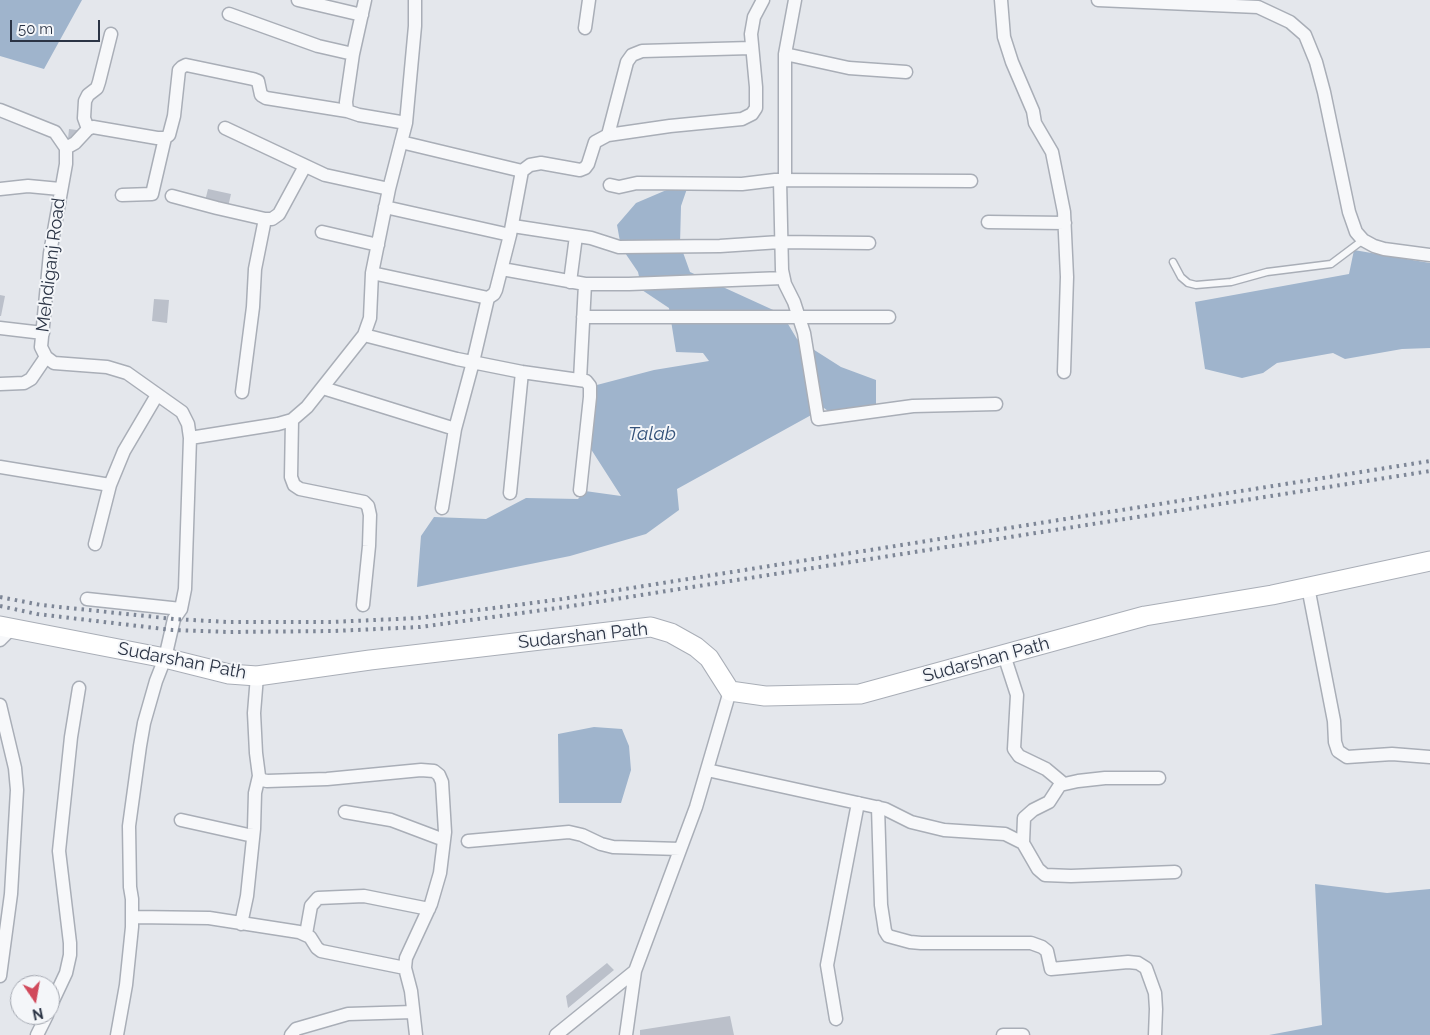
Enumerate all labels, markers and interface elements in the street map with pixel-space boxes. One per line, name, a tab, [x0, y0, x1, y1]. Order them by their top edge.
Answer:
scale bar	[12, 10, 102, 42]
text: 50 m	[18, 20, 53, 38]
street label: Mehdiganj Road	[32, 197, 70, 333]
water label: Talab	[628, 423, 676, 445]
street label: Sudarshan Path	[517, 618, 649, 654]
street label: Sudarshan Path	[920, 633, 1052, 687]
street label: Sudarshan Path	[116, 638, 248, 684]
north arrow	[10, 975, 60, 1025]
text: N	[31, 1005, 45, 1023]

